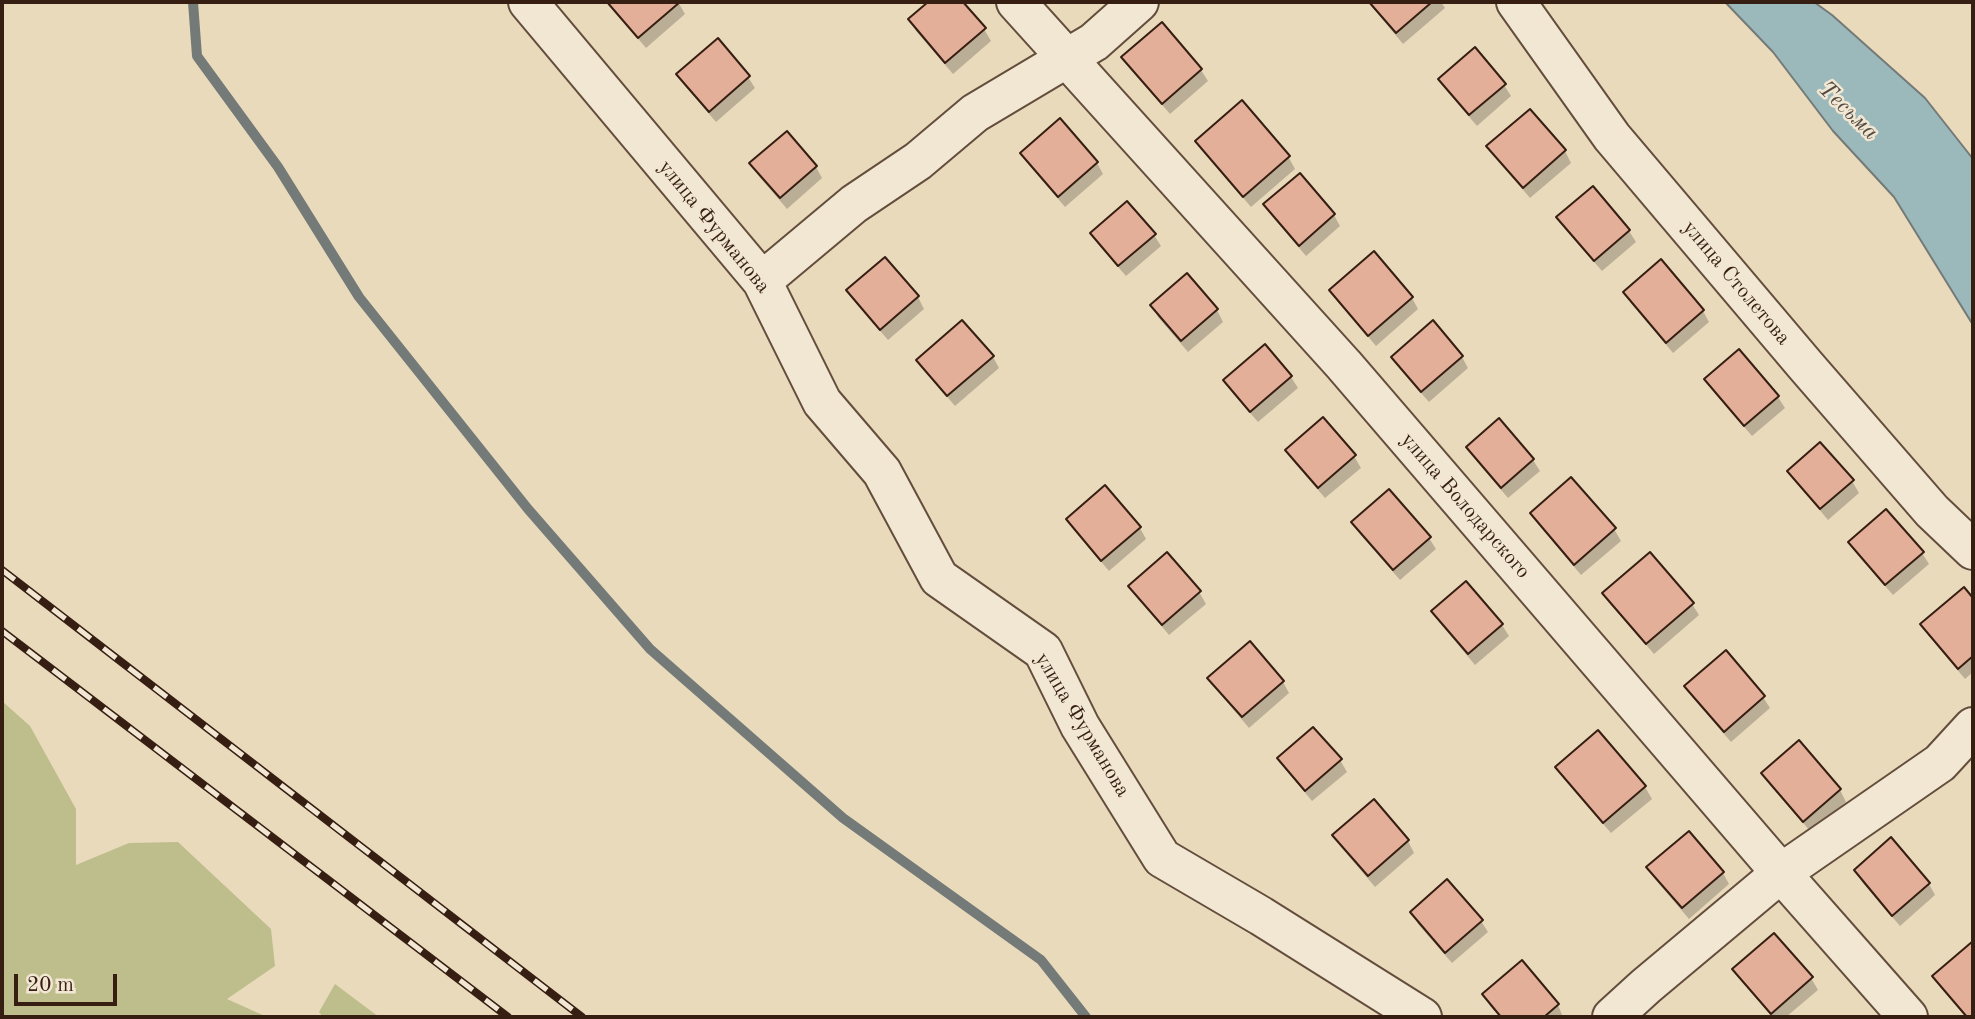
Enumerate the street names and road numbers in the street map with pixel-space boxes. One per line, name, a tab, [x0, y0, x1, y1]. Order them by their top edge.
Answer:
street label: улица Фурманова	[653, 155, 775, 299]
street label: улица Столетова	[1677, 216, 1795, 350]
street label: улица Володарского	[1395, 428, 1535, 584]
street label: улица Фурманова	[1029, 648, 1135, 802]

